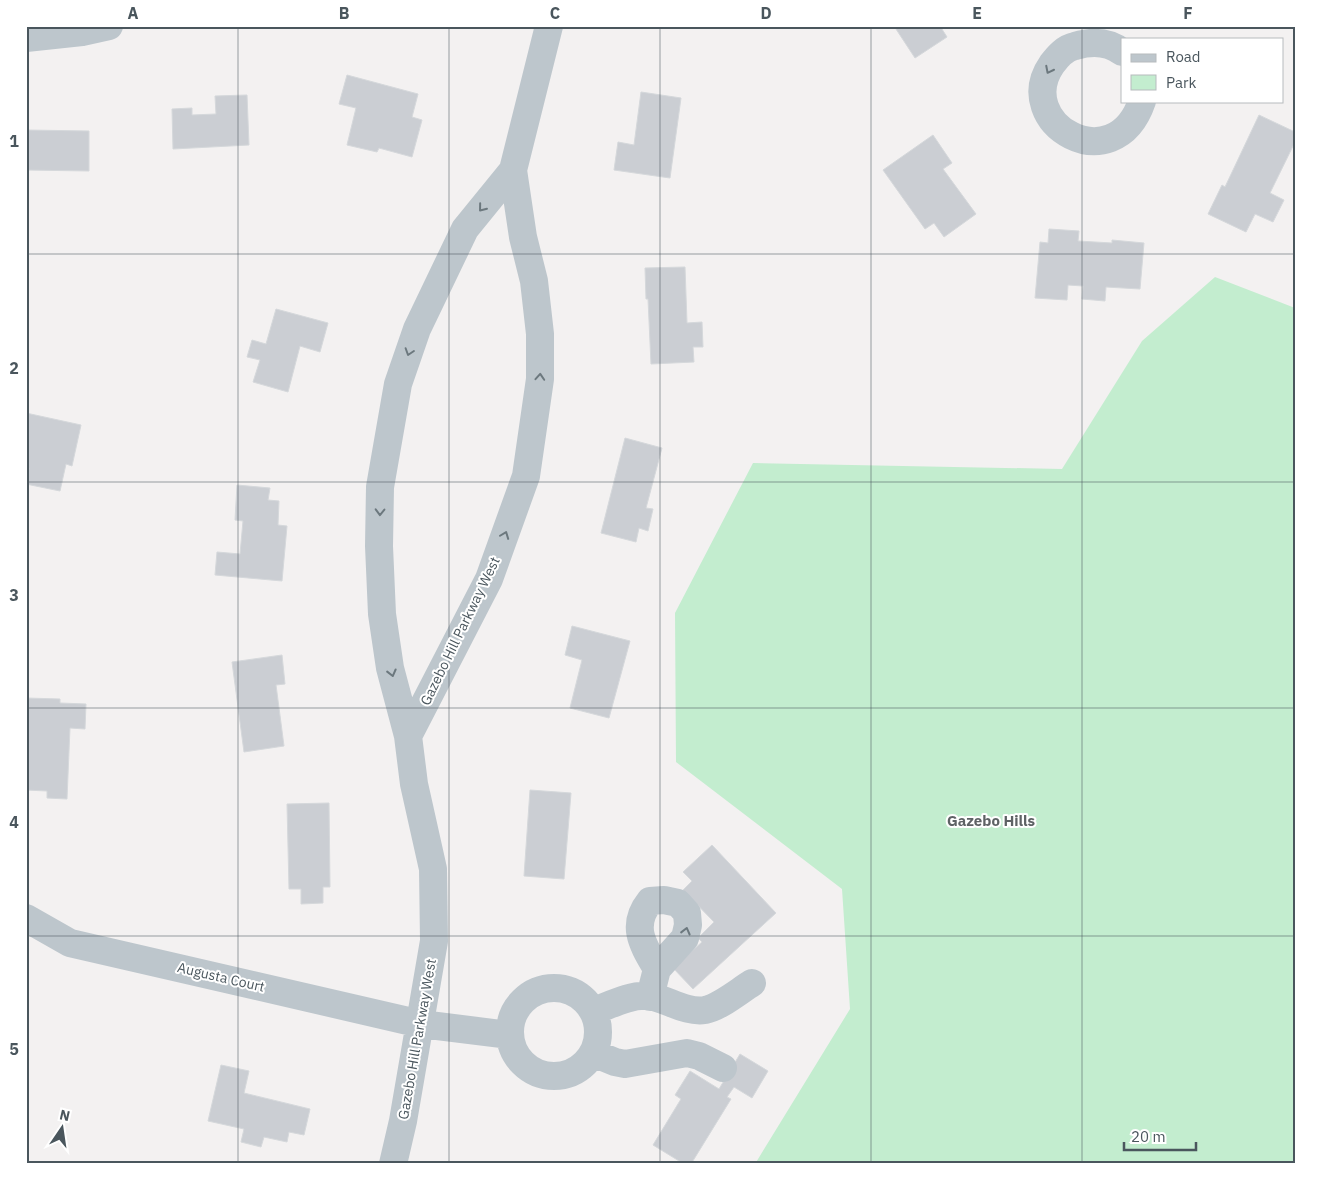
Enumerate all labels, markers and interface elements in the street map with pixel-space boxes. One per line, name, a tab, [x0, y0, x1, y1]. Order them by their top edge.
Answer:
text: A	[128, 3, 139, 23]
text: B	[339, 3, 350, 23]
text: C	[550, 3, 560, 23]
text: D	[760, 3, 772, 23]
text: E	[972, 3, 982, 23]
text: F	[1183, 3, 1193, 23]
legend	[1121, 38, 1284, 102]
text: Road	[1166, 47, 1201, 66]
one-way arrow	[1045, 65, 1055, 74]
text: Park	[1166, 73, 1196, 92]
text: 1	[9, 131, 19, 151]
one-way arrow	[479, 203, 488, 212]
one-way arrow	[405, 348, 415, 356]
text: 2	[9, 358, 19, 378]
one-way arrow	[534, 373, 545, 381]
one-way arrow	[375, 508, 385, 516]
one-way arrow	[499, 531, 509, 540]
street label: Gazebo Hill Parkway West	[416, 554, 504, 708]
text: 3	[9, 585, 19, 605]
one-way arrow	[386, 669, 397, 678]
district label: Gazebo Hills	[947, 811, 1036, 830]
text: 4	[9, 812, 19, 832]
one-way arrow	[680, 927, 691, 936]
street label: Gazebo Hill Parkway West	[394, 957, 440, 1121]
street label: Augusta Court	[176, 958, 267, 996]
text: 5	[9, 1039, 19, 1059]
north arrow	[38, 1102, 88, 1152]
text: N	[58, 1105, 72, 1125]
scale bar	[1124, 1120, 1196, 1152]
text: 20 m	[1131, 1127, 1166, 1146]

